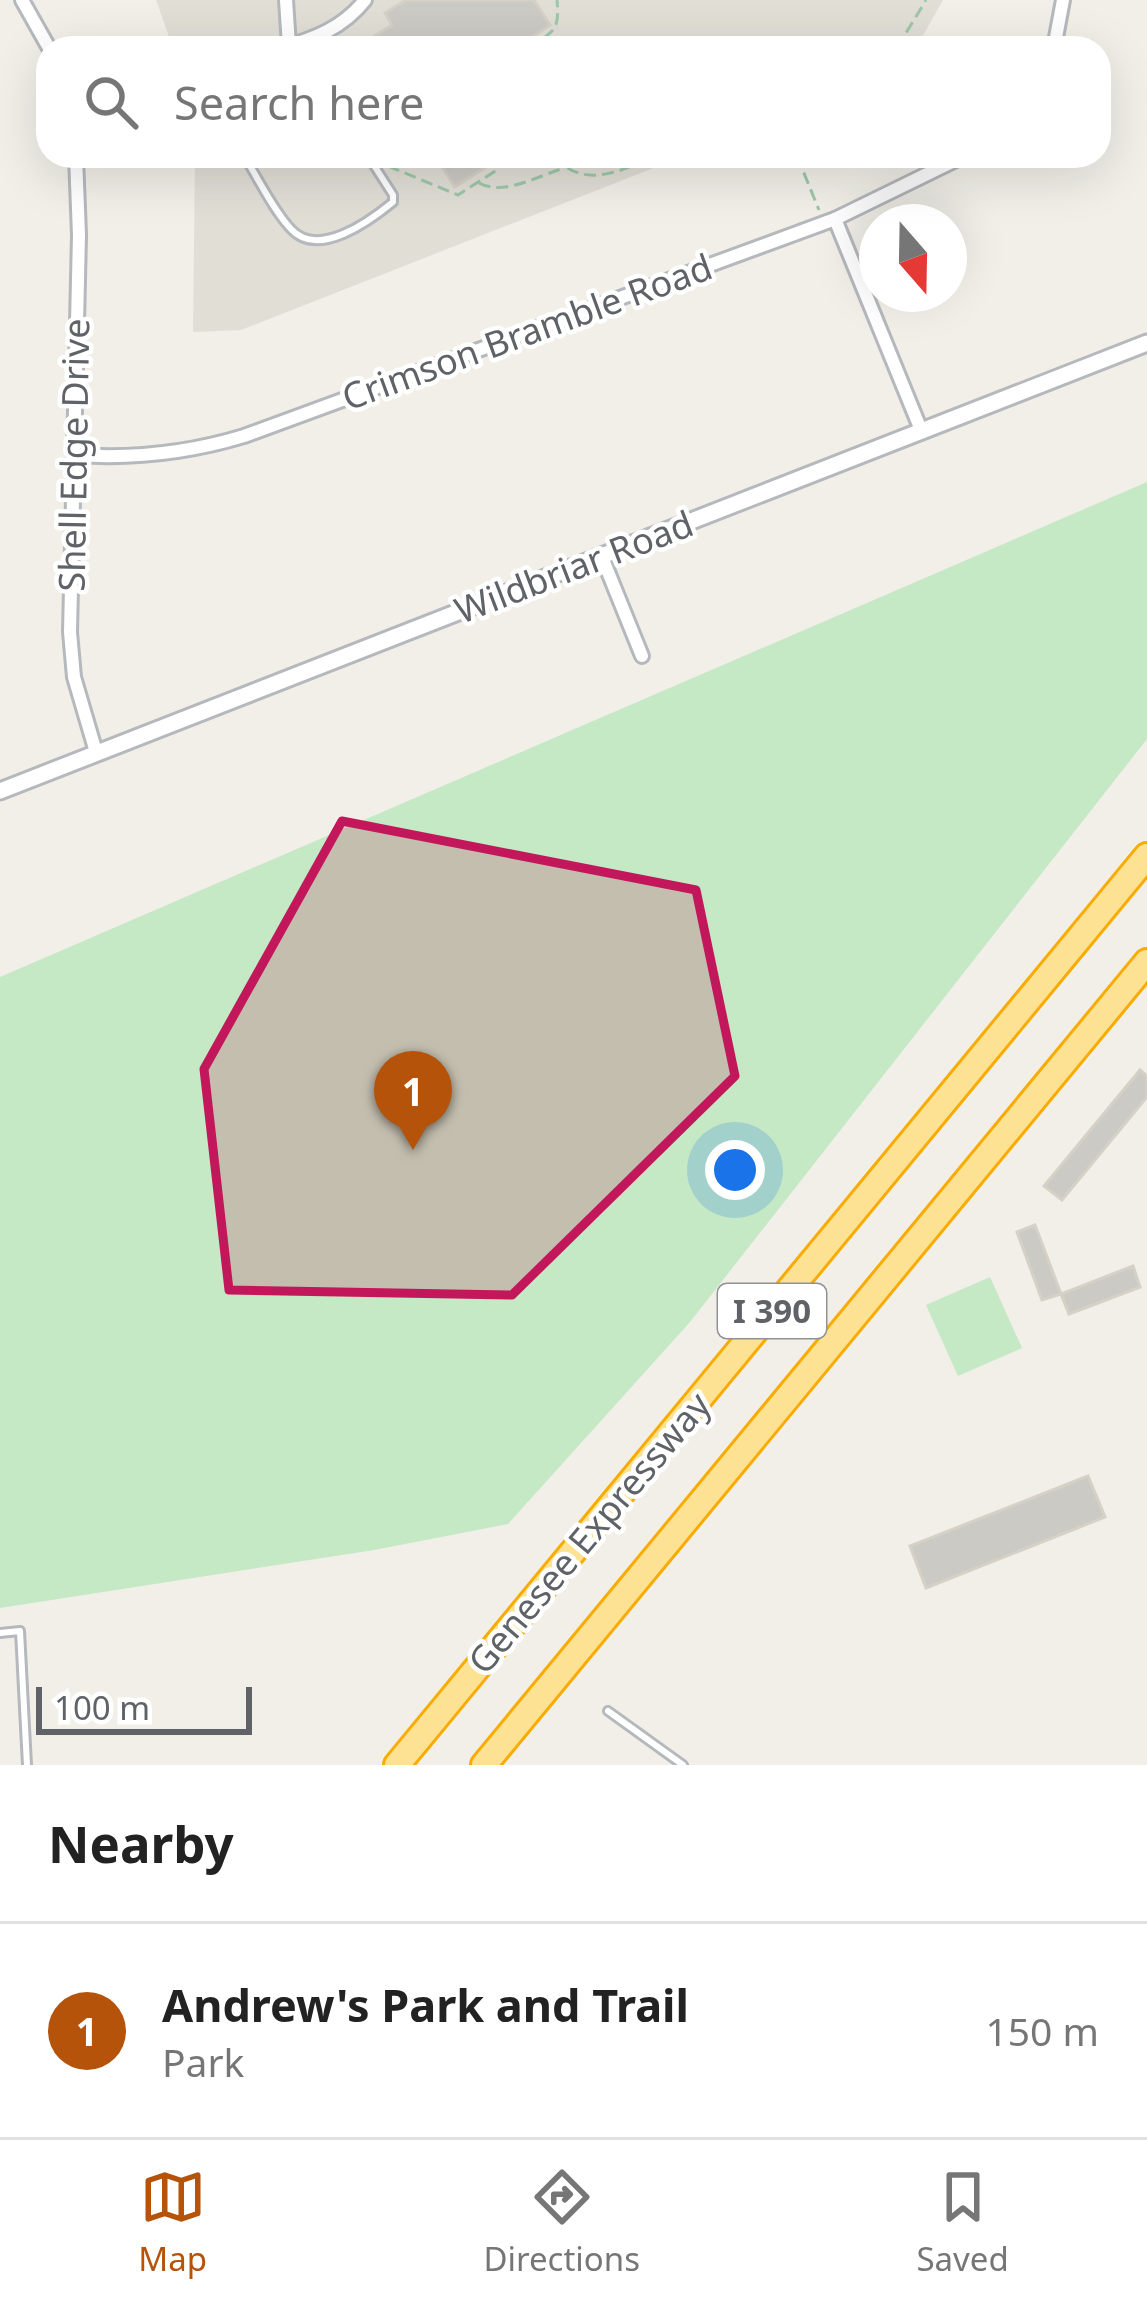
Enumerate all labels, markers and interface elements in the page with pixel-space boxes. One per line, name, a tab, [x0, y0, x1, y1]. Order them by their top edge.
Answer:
search box	[36, 36, 1111, 168]
icon: search	[78, 69, 144, 135]
text: Search here	[174, 72, 424, 133]
north arrow	[859, 204, 967, 312]
street label: Crimson Bramble Road	[335, 242, 719, 421]
street label: Shell Edge Drive	[47, 318, 100, 592]
street label: Wildbriar Road	[448, 499, 700, 634]
pin: 1	[374, 1051, 452, 1150]
your location	[705, 1140, 765, 1200]
road number: I 390	[718, 1284, 826, 1338]
street label: Genesee Expressway	[456, 1381, 721, 1684]
scale bar	[36, 1681, 252, 1734]
text: 100 m	[54, 1685, 150, 1730]
text: Nearby	[48, 1808, 234, 1878]
text: Andrew's Park and Trail	[162, 1974, 689, 2035]
text: 1	[76, 2004, 98, 2057]
text: 150 m	[985, 2004, 1099, 2057]
text: Park	[162, 2035, 244, 2088]
tab: Map	[138, 2164, 207, 2281]
tab: Directions	[483, 2164, 640, 2281]
tab: Saved	[916, 2164, 1009, 2281]

